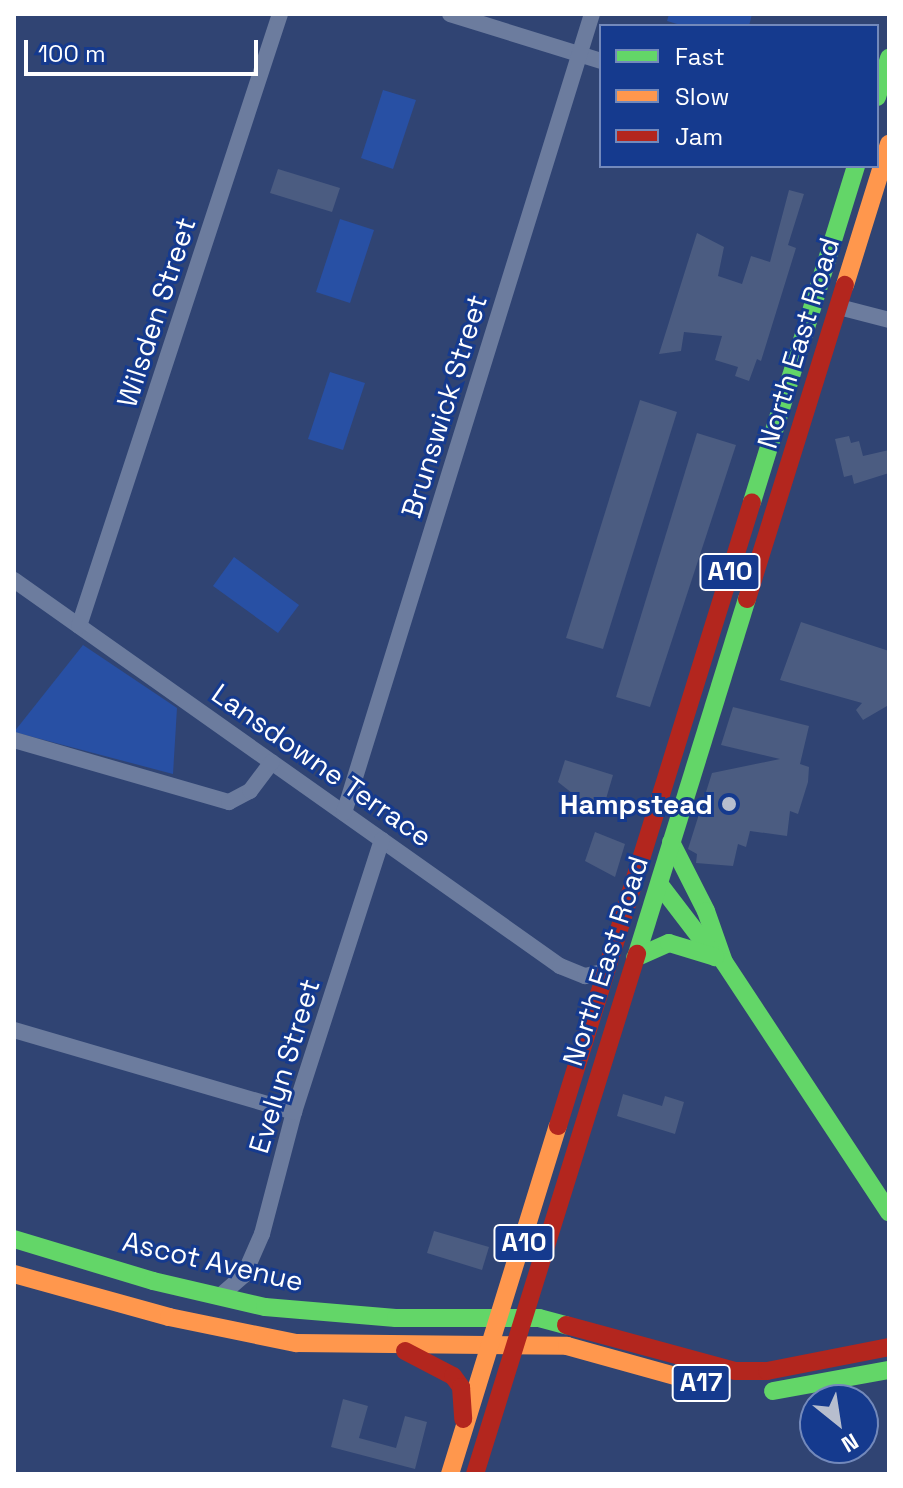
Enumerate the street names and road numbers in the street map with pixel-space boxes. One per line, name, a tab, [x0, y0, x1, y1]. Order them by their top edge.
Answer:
street label: Wilsden Street	[110, 213, 202, 411]
street label: North East Road	[750, 234, 846, 452]
street label: Brunswick Street	[394, 290, 494, 522]
road number: A10	[698, 550, 762, 594]
street label: Lansdowne Terrace	[205, 676, 439, 854]
street label: North East Road	[555, 852, 655, 1070]
street label: Evelyn Street	[242, 975, 326, 1157]
road number: A10	[492, 1221, 556, 1265]
street label: Ascot Avenue	[119, 1224, 307, 1298]
road number: A17	[671, 1361, 731, 1405]

